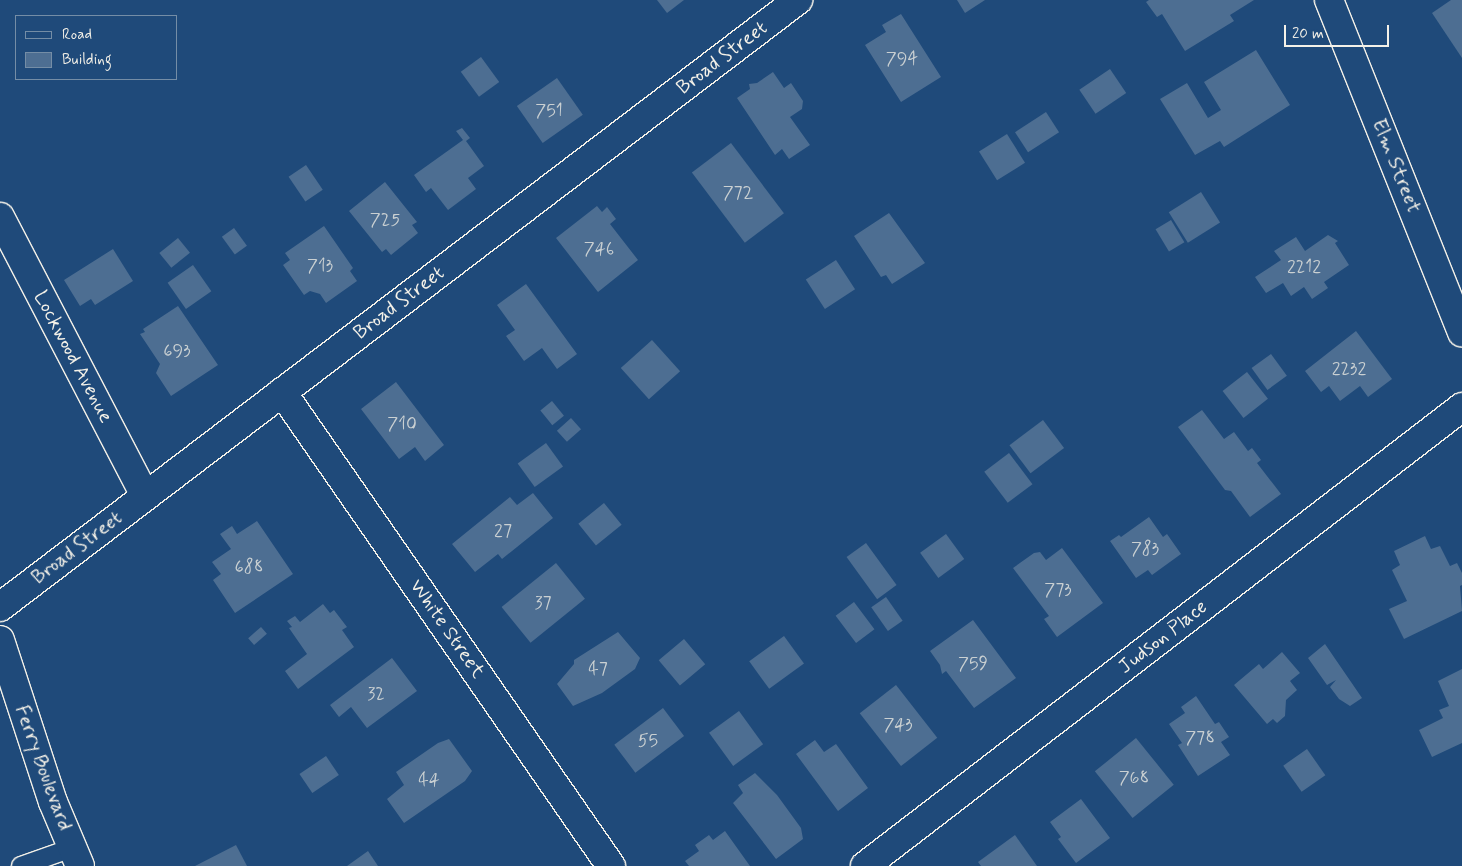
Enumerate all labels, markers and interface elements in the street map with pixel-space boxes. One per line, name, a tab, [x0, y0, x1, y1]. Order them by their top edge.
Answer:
legend	[15, 15, 178, 80]
street label: Broad Street	[671, 15, 773, 101]
scale bar	[1287, 15, 1392, 47]
text: 20 m	[1292, 24, 1324, 44]
text: Road	[62, 25, 92, 45]
house number: 794	[886, 48, 918, 70]
text: Building	[62, 50, 112, 70]
house number: 751	[535, 100, 563, 122]
street label: Elm Street	[1366, 116, 1426, 216]
house number: 772	[723, 182, 753, 204]
house number: 725	[370, 209, 400, 231]
house number: 746	[584, 238, 614, 260]
house number: 713	[307, 255, 333, 277]
house number: 2212	[1287, 256, 1321, 278]
street label: Broad Street	[348, 260, 450, 346]
street label: Lockwood Avenue	[28, 286, 118, 428]
house number: 693	[163, 340, 191, 362]
house number: 2232	[1332, 358, 1366, 380]
house number: 710	[387, 413, 417, 435]
street label: Broad Street	[26, 505, 128, 591]
house number: 27	[494, 520, 512, 542]
house number: 783	[1131, 538, 1159, 560]
house number: 688	[235, 556, 263, 578]
street label: White Street	[404, 575, 490, 683]
house number: 773	[1044, 579, 1072, 601]
house number: 37	[534, 592, 552, 614]
street label: Judson Place	[1114, 595, 1212, 679]
house number: 759	[958, 653, 988, 675]
house number: 47	[588, 658, 608, 680]
house number: 32	[367, 683, 385, 705]
street label: Ferry Boulevard	[9, 702, 77, 834]
house number: 743	[883, 714, 913, 736]
house number: 778	[1185, 727, 1215, 749]
house number: 55	[638, 730, 658, 752]
house number: 768	[1119, 767, 1149, 789]
house number: 44	[418, 769, 440, 791]

